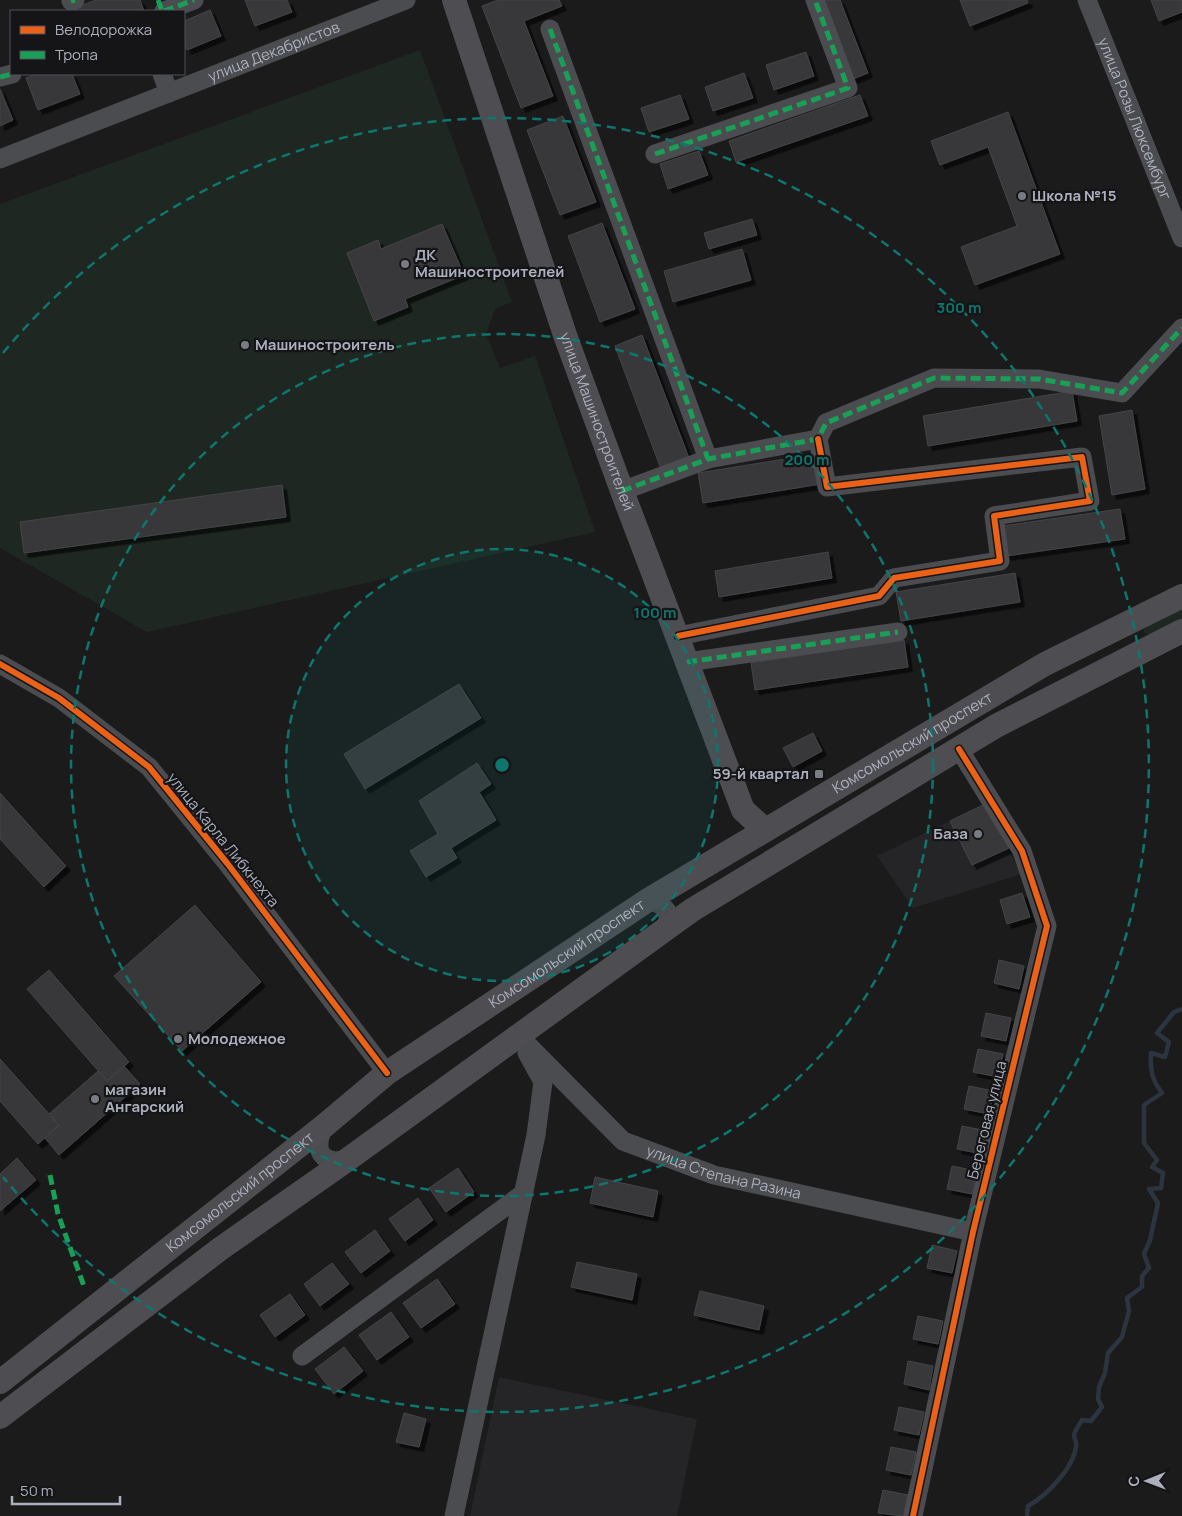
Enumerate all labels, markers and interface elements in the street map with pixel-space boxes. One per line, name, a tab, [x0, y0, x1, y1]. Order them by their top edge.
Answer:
legend	[10, 10, 185, 75]
street label: улица Декабристов	[205, 16, 342, 87]
text: Велодорожка	[55, 19, 152, 40]
street label: улица Розы Люксембург	[1093, 34, 1177, 203]
text: Тропа	[55, 44, 98, 65]
place label: Школа №15	[1032, 185, 1117, 206]
marker: Школа №15	[1016, 190, 1028, 202]
place label: ДК Машиностроителей	[415, 244, 564, 282]
marker: ДК Машиностроителей	[399, 258, 411, 270]
text: 300 m	[937, 297, 981, 318]
street label: улица Машиностроителей	[555, 329, 639, 513]
place label: Машиностроитель	[255, 334, 395, 355]
marker: Машиностроитель	[239, 339, 251, 351]
text: 200 m	[784, 449, 830, 470]
text: 100 m	[634, 602, 676, 623]
street label: Комсомольский проспект	[828, 686, 997, 798]
centre of rings	[493, 756, 511, 774]
place label: 59-й квартал	[713, 763, 809, 784]
street label: улица Карла Либкнехта	[163, 768, 284, 911]
marker: 59-й квартал	[813, 768, 825, 780]
place label: База	[933, 823, 968, 844]
marker: База	[972, 828, 984, 840]
street label: Комсомольский проспект	[484, 894, 649, 1013]
place label: Молодежное	[188, 1028, 286, 1049]
marker: Молодежное	[172, 1033, 184, 1045]
street label: Береговая улица	[962, 1059, 1011, 1181]
place label: магазин Ангарский	[105, 1079, 184, 1117]
marker: магазин Ангарский	[89, 1093, 101, 1105]
street label: Комсомольский проспект	[161, 1127, 319, 1257]
street label: улица Степана Разина	[643, 1140, 803, 1204]
north arrow	[1122, 1456, 1172, 1506]
scale bar	[12, 1474, 120, 1506]
text: С	[1124, 1476, 1143, 1487]
text: 50 m	[20, 1480, 54, 1501]

